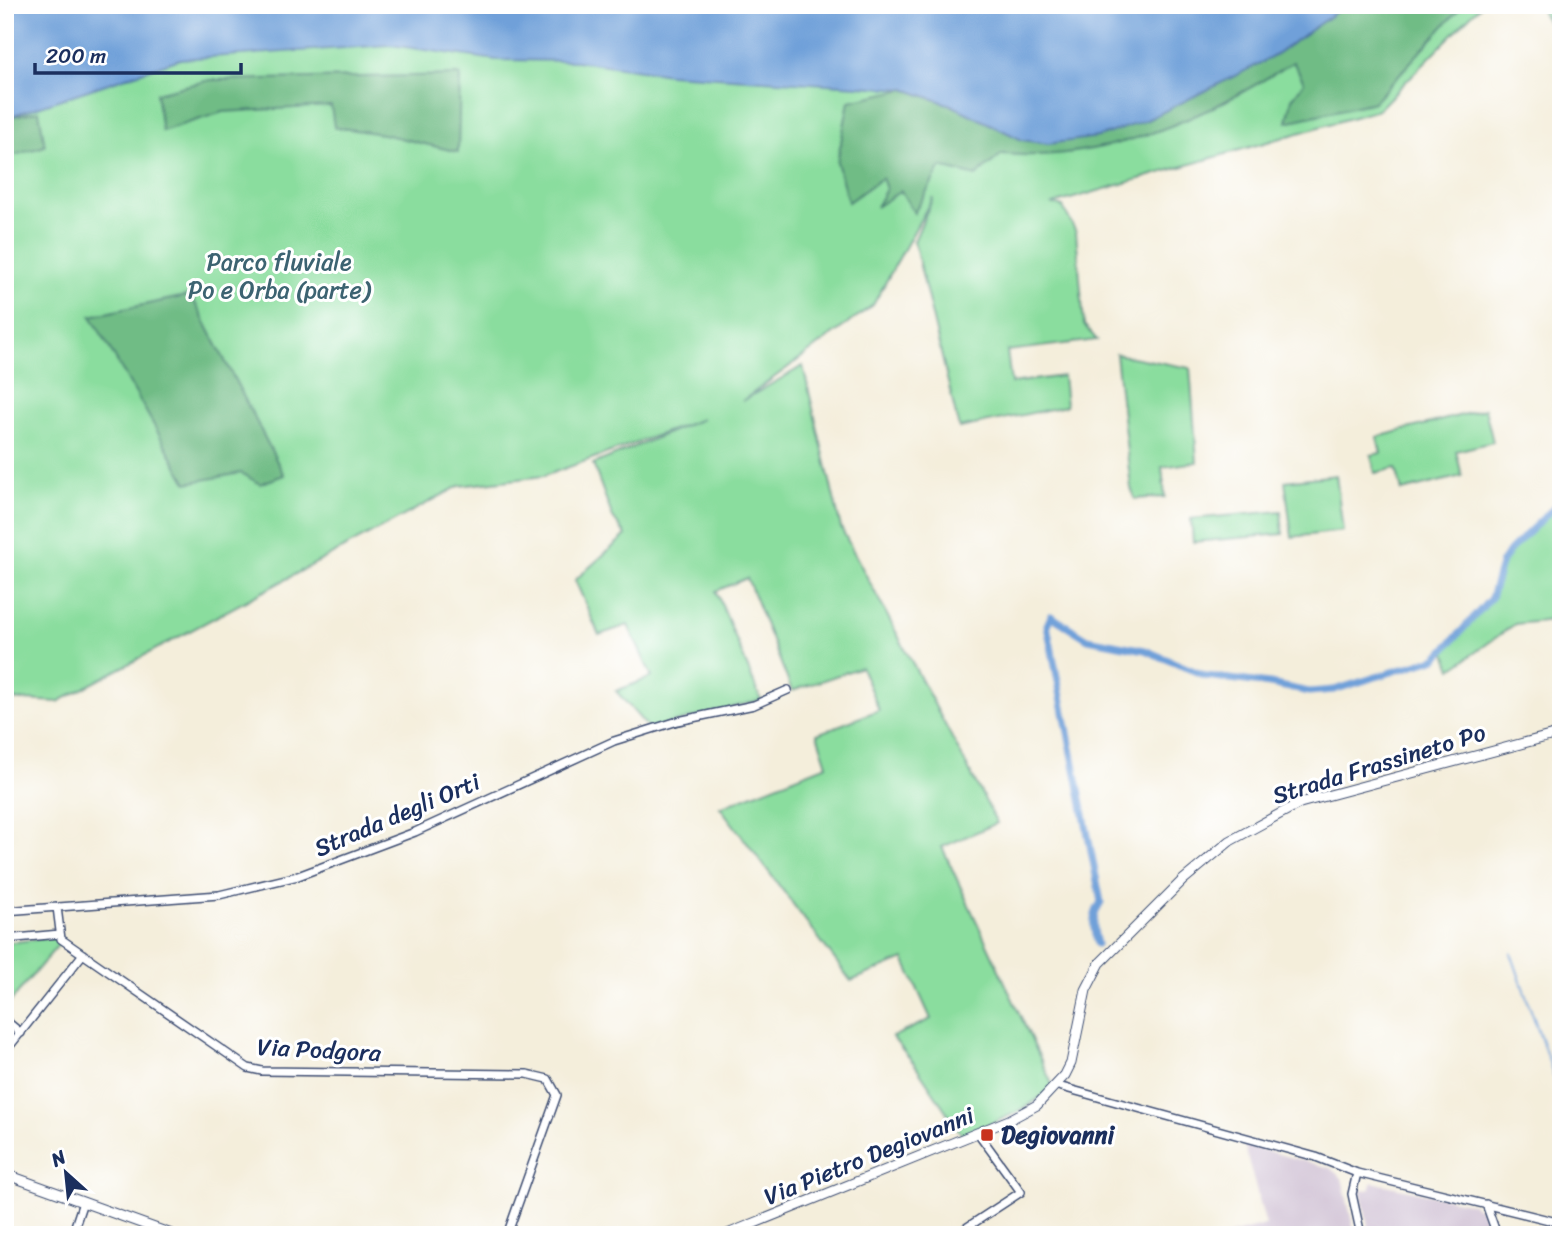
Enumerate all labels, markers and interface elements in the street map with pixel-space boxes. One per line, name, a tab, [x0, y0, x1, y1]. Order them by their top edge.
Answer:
scale bar	[35, 32, 242, 76]
text: 200 m	[46, 37, 106, 75]
park label: Parco fluviale Po e Orba (parte)	[188, 241, 372, 311]
street label: Strada Frassineto Po	[1267, 712, 1491, 816]
street label: Strada degli Orti	[307, 761, 488, 869]
street label: Via Podgora	[256, 1026, 383, 1074]
street label: Via Pietro Degiovanni	[757, 1094, 982, 1217]
place label: Degiovanni	[1001, 1114, 1115, 1156]
marker: Degiovanni	[979, 1127, 995, 1143]
north arrow	[32, 1138, 102, 1208]
text: N	[44, 1140, 73, 1176]

